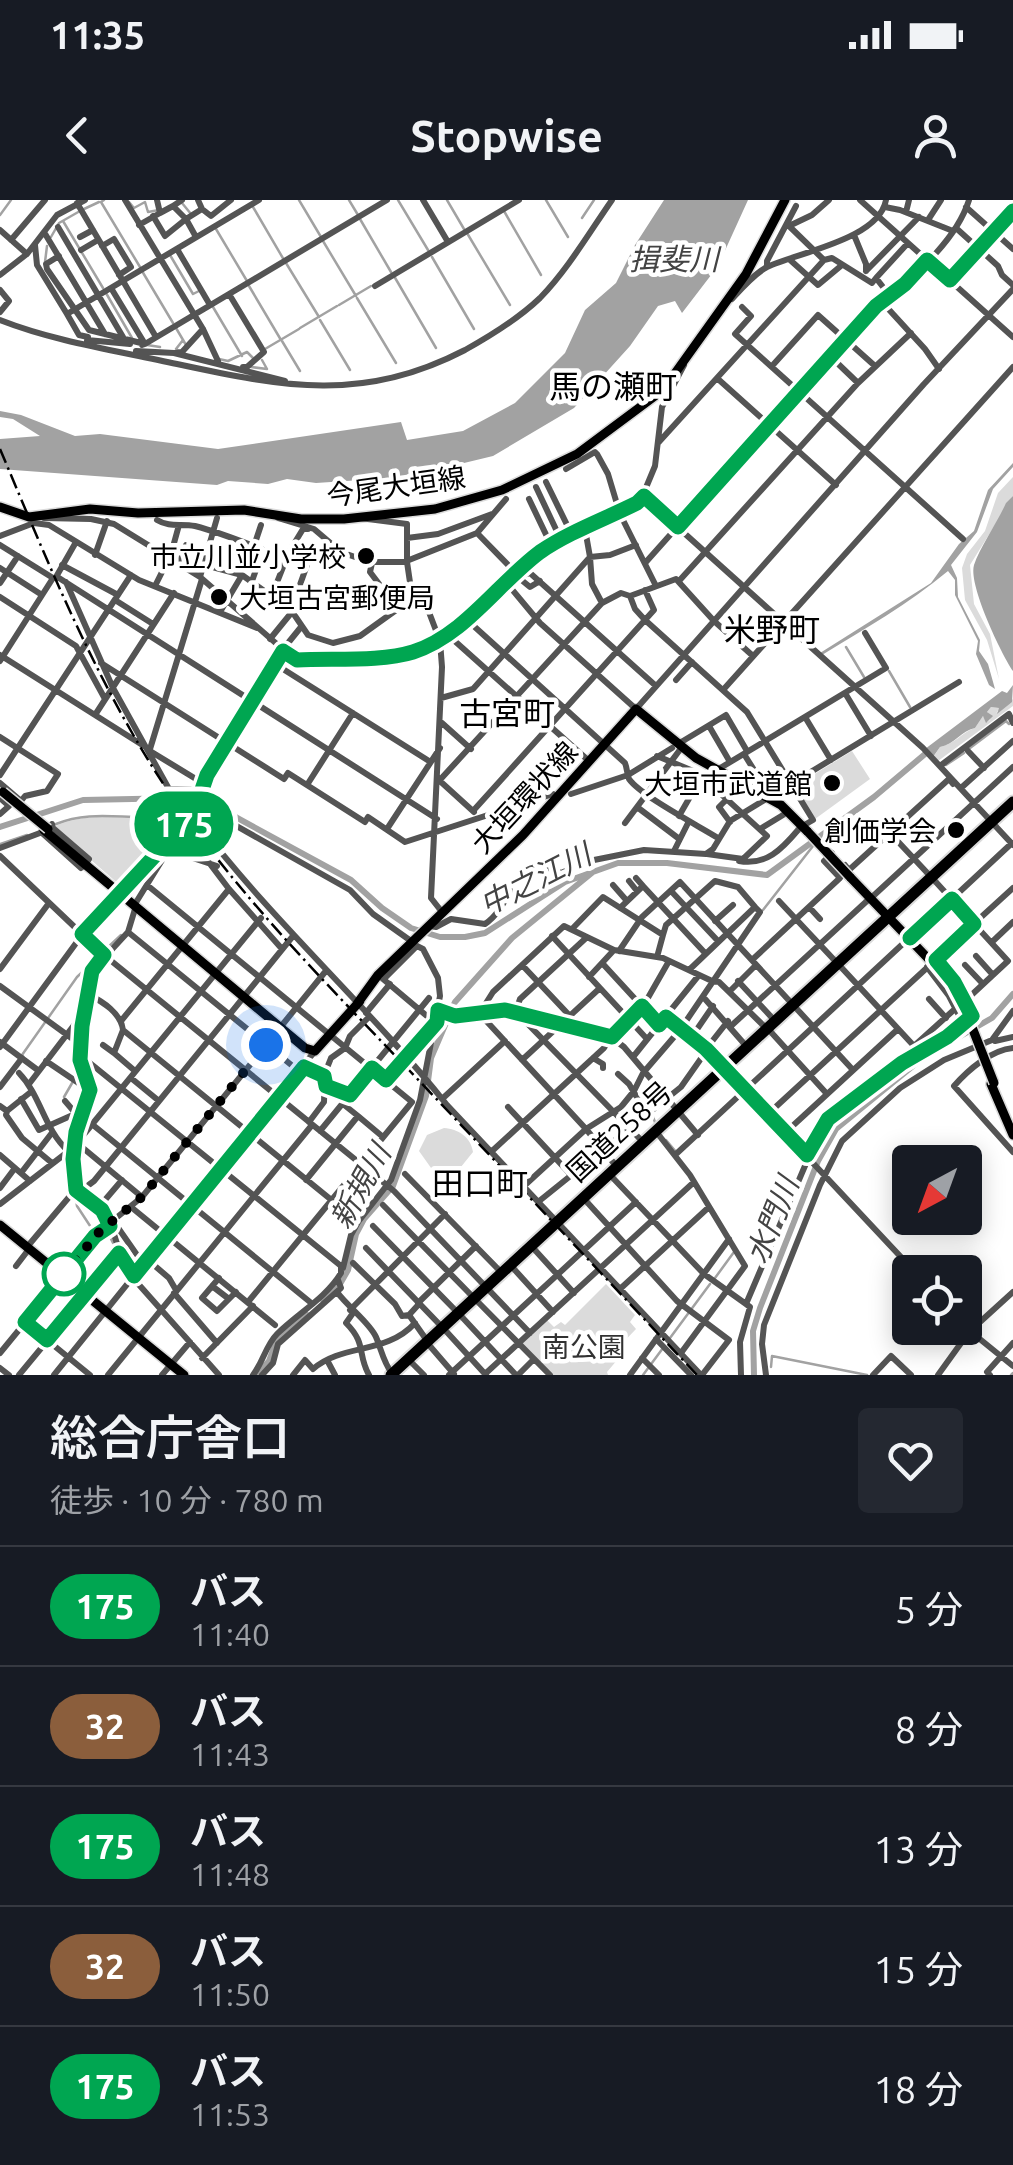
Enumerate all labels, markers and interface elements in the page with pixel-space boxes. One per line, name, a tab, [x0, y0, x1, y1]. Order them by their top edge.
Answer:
text: 11:35	[50, 14, 145, 56]
icon: back	[50, 108, 105, 163]
icon: person	[908, 108, 963, 163]
text: Stopwise	[410, 110, 603, 161]
water label: 揖斐川	[629, 242, 722, 276]
district label: 馬の瀬町	[549, 368, 677, 404]
street label: 今尾大垣線	[325, 461, 467, 511]
place label: 市立川並小学校	[150, 541, 346, 572]
marker: 市立川並小学校	[355, 545, 377, 567]
place label: 大垣古宮郵便局	[239, 582, 435, 613]
marker: 大垣古宮郵便局	[208, 586, 230, 608]
district label: 米野町	[724, 611, 820, 647]
district label: 古宮町	[459, 695, 555, 731]
street label: 大垣環状線	[465, 735, 583, 859]
place label: 大垣市武道館	[644, 768, 812, 799]
marker: 大垣市武道館	[821, 772, 843, 794]
line badge: 175	[126, 792, 242, 856]
text: 175	[154, 804, 214, 844]
place label: 創価学会	[824, 815, 936, 846]
marker: 創価学会	[945, 819, 967, 841]
water label: 中之江川	[474, 835, 599, 921]
your location	[241, 1020, 291, 1070]
street label: 国道258号	[560, 1075, 678, 1187]
water label: 新規川	[323, 1136, 398, 1234]
north arrow	[892, 1145, 982, 1235]
map controls	[892, 1145, 982, 1345]
district label: 田口町	[432, 1165, 528, 1201]
water label: 水門川	[739, 1169, 806, 1268]
unlabelled marker	[43, 1253, 85, 1295]
button: locate	[892, 1255, 982, 1345]
park label: 南公園	[542, 1331, 626, 1362]
button: heart	[858, 1408, 963, 1513]
text: 総合庁舎口	[50, 1410, 290, 1464]
text: 徒歩 · 10 分 · 780 m	[50, 1482, 324, 1518]
text: バス	[190, 1570, 266, 1612]
text: 175	[75, 1586, 135, 1626]
text: 5 分	[895, 1588, 963, 1630]
text: 11:40	[190, 1616, 270, 1652]
text: バス	[190, 1690, 266, 1732]
text: 32	[85, 1706, 125, 1746]
text: 8 分	[895, 1708, 963, 1750]
text: 11:43	[190, 1736, 270, 1772]
text: バス	[190, 1810, 266, 1852]
text: 175	[75, 1826, 135, 1866]
text: 13 分	[873, 1828, 963, 1870]
text: 11:48	[190, 1856, 270, 1892]
text: バス	[190, 1930, 266, 1972]
text: 32	[85, 1946, 125, 1986]
text: 15 分	[873, 1948, 963, 1990]
text: 11:50	[190, 1976, 270, 2012]
text: バス	[190, 2050, 266, 2092]
text: 175	[75, 2066, 135, 2106]
text: 18 分	[873, 2068, 963, 2110]
text: 11:53	[190, 2096, 270, 2132]

